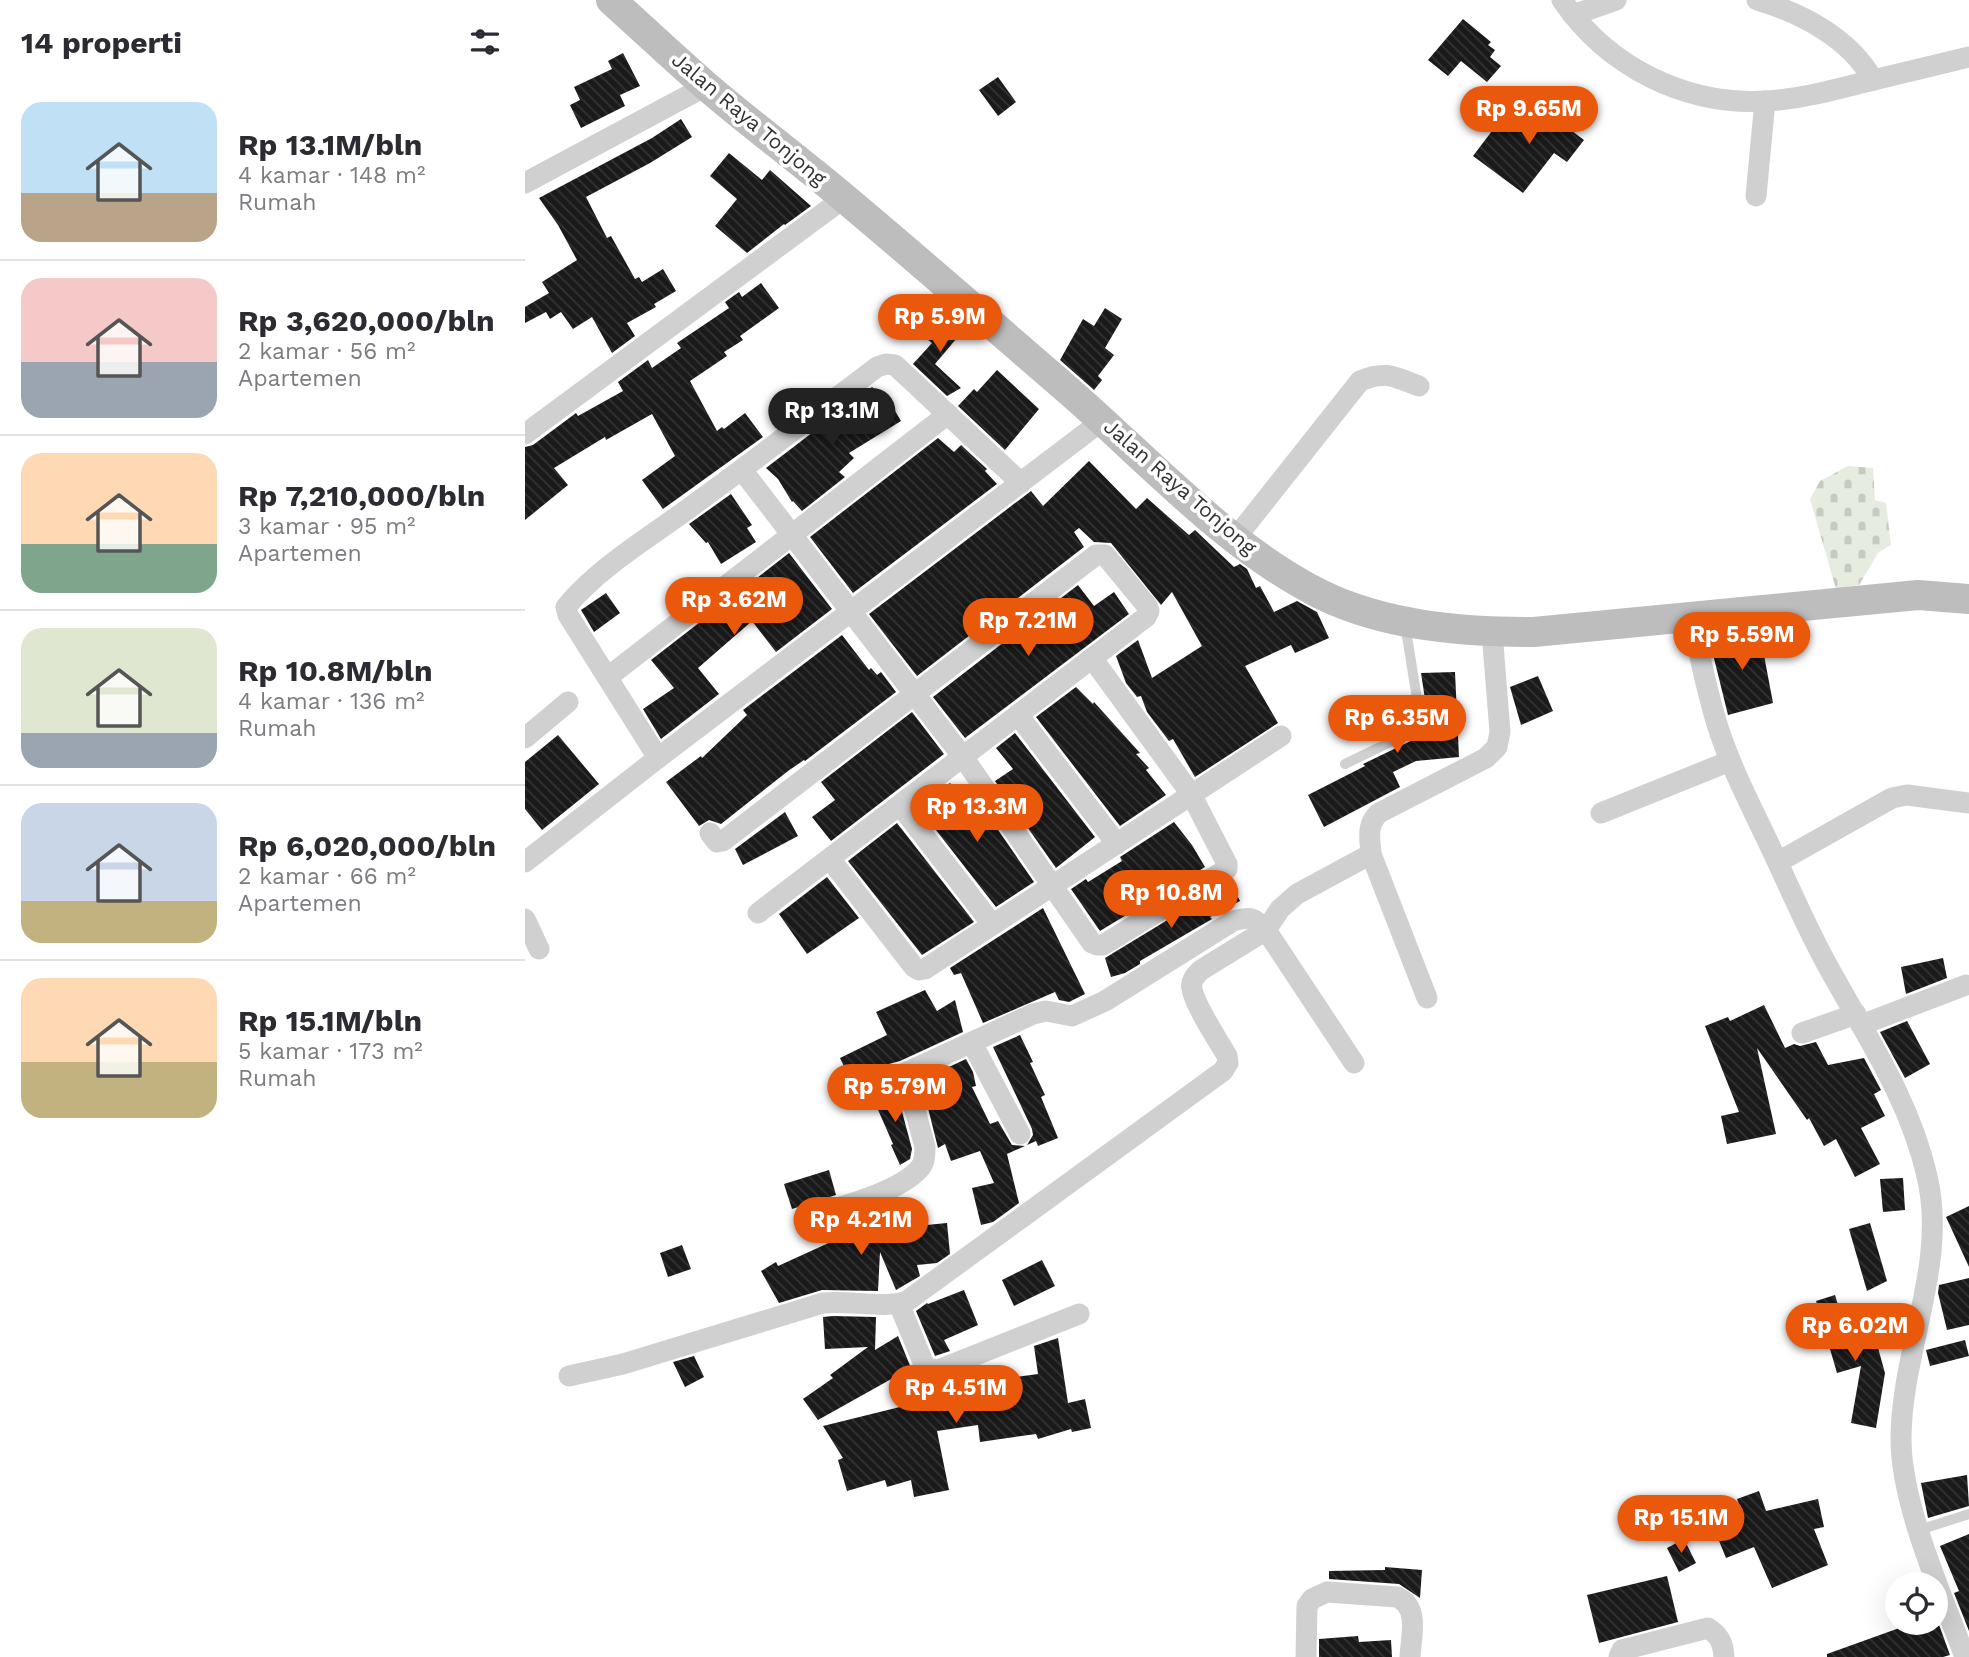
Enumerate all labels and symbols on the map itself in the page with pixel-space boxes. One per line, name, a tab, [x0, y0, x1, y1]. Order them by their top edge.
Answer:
street label: Jalan Raya Tonjong	[667, 47, 832, 191]
pin: Rp 9.65M	[1457, 86, 1601, 146]
pin: Rp 5.9M	[875, 294, 1005, 354]
pin: Rp 13.1M	[760, 388, 904, 448]
street label: Jalan Raya Tonjong	[1099, 414, 1262, 560]
pin: Rp 3.62M	[662, 578, 806, 637]
pin: Rp 7.21M	[956, 598, 1100, 658]
pin: Rp 5.59M	[1670, 612, 1814, 672]
pin: Rp 6.35M	[1325, 696, 1469, 755]
pin: Rp 13.3M	[905, 784, 1049, 844]
pin: Rp 10.8M	[1099, 870, 1243, 930]
pin: Rp 5.79M	[823, 1064, 967, 1124]
pin: Rp 4.21M	[789, 1198, 933, 1257]
pin: Rp 6.02M	[1783, 1304, 1927, 1363]
pin: Rp 4.51M	[884, 1366, 1028, 1425]
pin: Rp 15.1M	[1609, 1496, 1753, 1555]

